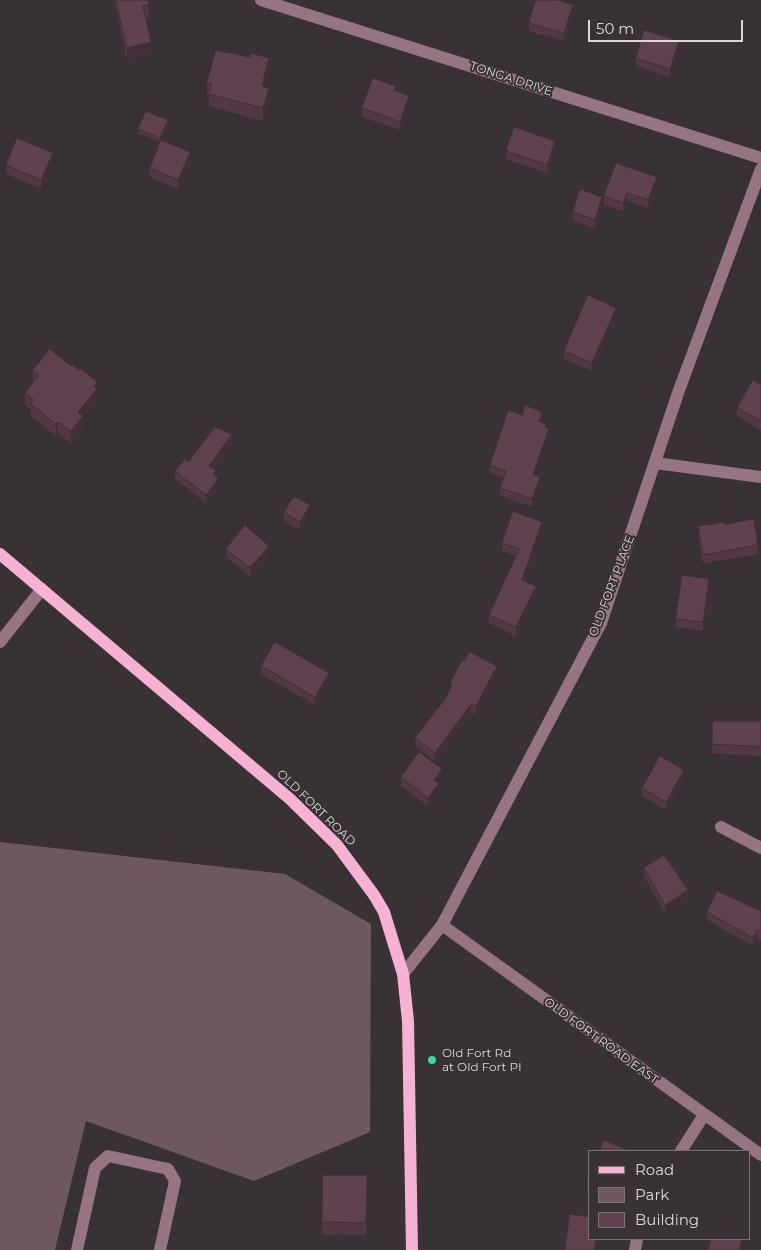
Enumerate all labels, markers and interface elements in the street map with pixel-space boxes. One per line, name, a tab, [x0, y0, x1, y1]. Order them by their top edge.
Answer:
scale bar	[591, 10, 746, 42]
text: 50 m	[596, 19, 634, 38]
street label: TONGA DRIVE	[468, 59, 554, 99]
street label: OLD FORT PLACE	[586, 534, 638, 638]
street label: OLD FORT ROAD	[274, 767, 358, 849]
street label: OLD FORT ROAD EAST	[541, 995, 661, 1087]
place label: Old Fort Rd at Old Fort Pl	[442, 1046, 521, 1074]
marker: Old Fort Rd at Old Fort Pl	[426, 1054, 438, 1066]
legend	[588, 1150, 751, 1240]
text: Road	[635, 1160, 674, 1179]
text: Park	[635, 1185, 669, 1204]
text: Building	[635, 1210, 699, 1229]

